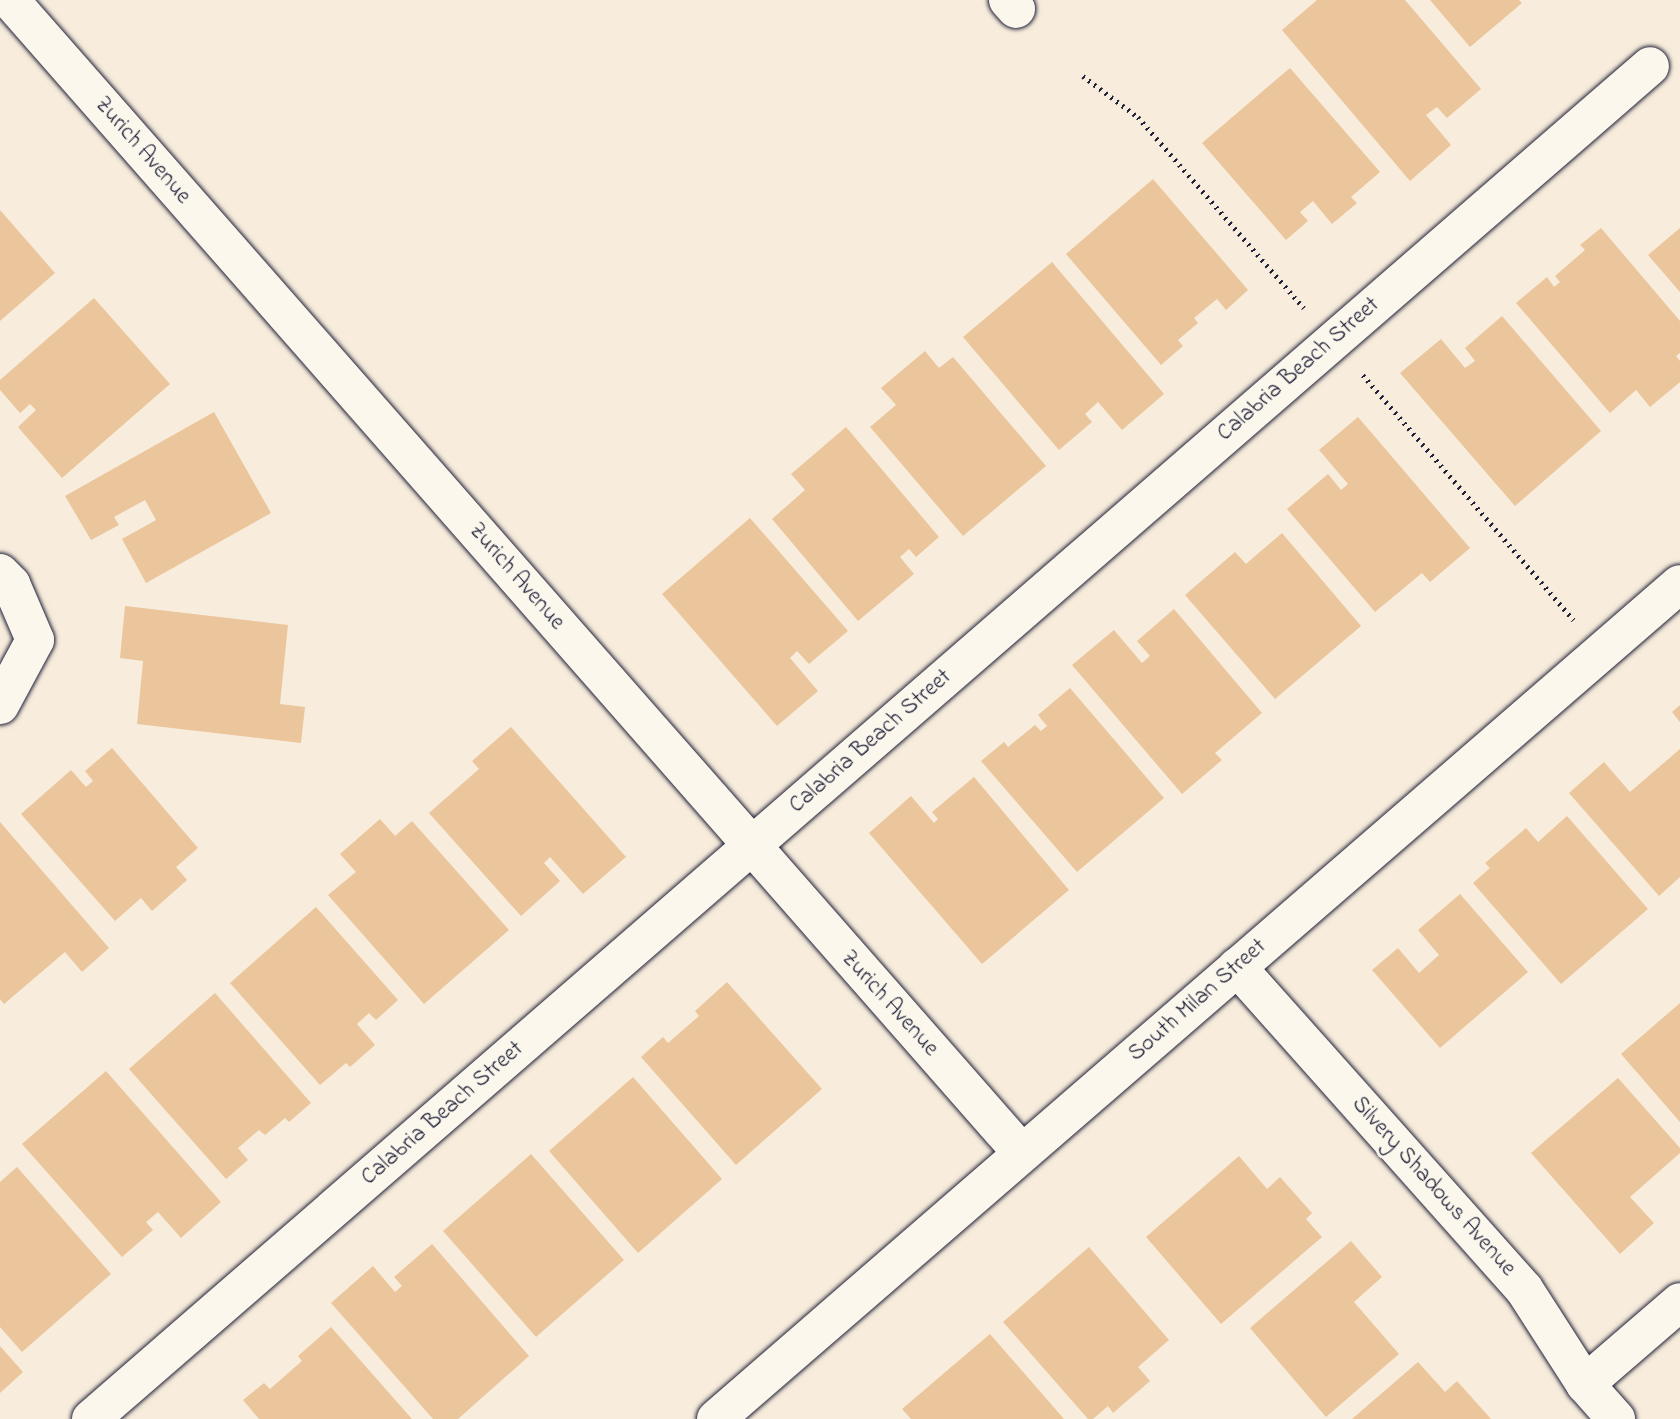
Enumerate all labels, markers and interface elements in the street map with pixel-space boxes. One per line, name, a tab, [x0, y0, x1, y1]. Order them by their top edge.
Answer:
street label: Zurich Avenue	[88, 92, 196, 210]
street label: Calabria Beach Street	[1212, 292, 1386, 448]
street label: Zurich Avenue	[462, 518, 570, 636]
street label: Calabria Beach Street	[784, 664, 958, 820]
street label: South Milan Street	[1123, 934, 1273, 1068]
street label: Zurich Avenue	[834, 945, 944, 1063]
street label: Calabria Beach Street	[356, 1036, 530, 1192]
street label: Silvery Shadows Avenue	[1345, 1091, 1521, 1283]

